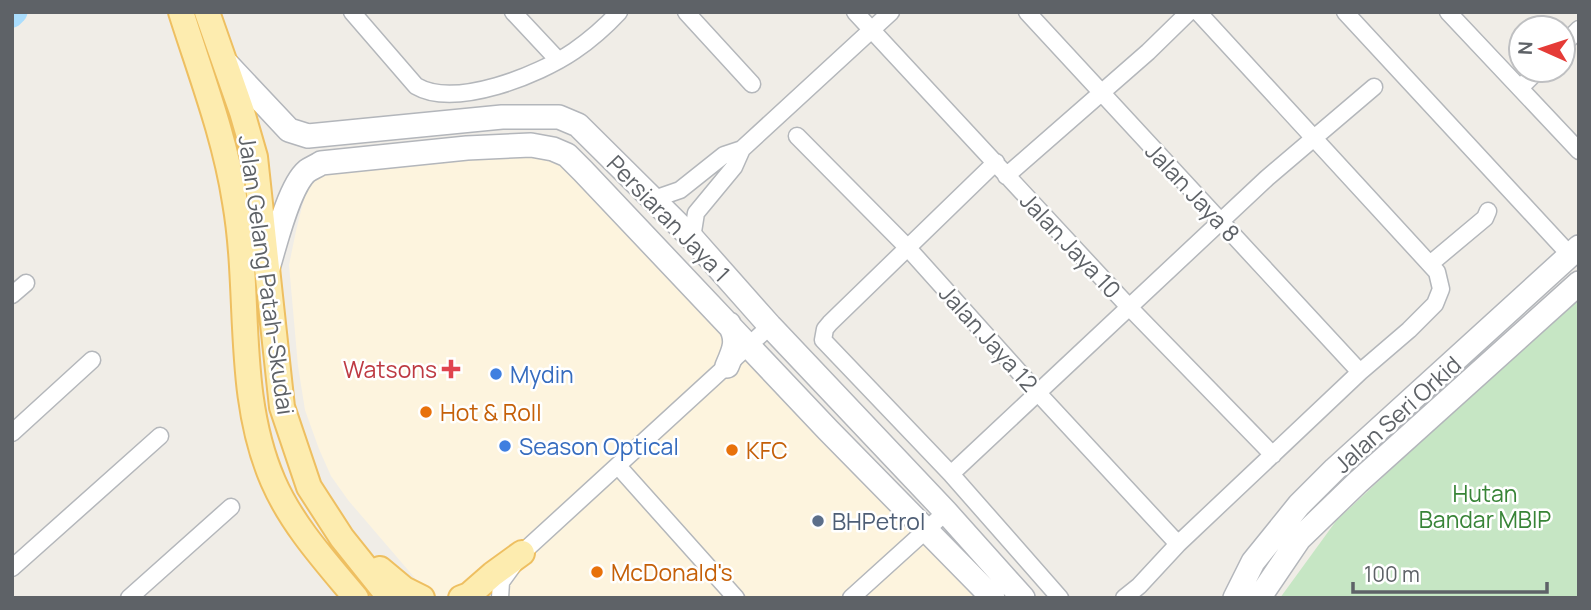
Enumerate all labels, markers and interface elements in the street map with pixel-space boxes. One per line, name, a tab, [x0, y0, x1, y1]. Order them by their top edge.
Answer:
north arrow	[1507, 14, 1577, 84]
text: N	[1512, 41, 1538, 56]
street label: Jalan Gelang Patah-Skudai	[232, 133, 302, 417]
street label: Jalan Jaya 8	[1139, 135, 1247, 249]
street label: Persiaran Jaya 1	[600, 148, 738, 288]
street label: Jalan Jaya 10	[1013, 185, 1129, 305]
street label: Jalan Jaya 12	[932, 278, 1046, 398]
street label: Jalan Seri Orkid	[1326, 348, 1468, 480]
place label: Watsons	[343, 353, 437, 385]
place label: Mydin	[510, 358, 574, 390]
marker: Watsons	[443, 361, 459, 377]
marker: Mydin	[488, 366, 504, 382]
place label: Hot & Roll	[440, 396, 542, 428]
marker: Hot & Roll	[418, 404, 434, 420]
place label: Season Optical	[519, 430, 679, 462]
place label: KFC	[746, 434, 788, 466]
marker: Season Optical	[497, 438, 513, 454]
marker: KFC	[724, 442, 740, 458]
park label: Hutan Bandar MBIP	[1419, 477, 1551, 535]
place label: BHPetrol	[832, 505, 925, 537]
marker: BHPetrol	[810, 513, 826, 529]
scale bar	[1353, 550, 1547, 594]
place label: McDonald's	[611, 556, 733, 588]
text: 100 m	[1364, 560, 1420, 588]
marker: McDonald's	[589, 564, 605, 580]

